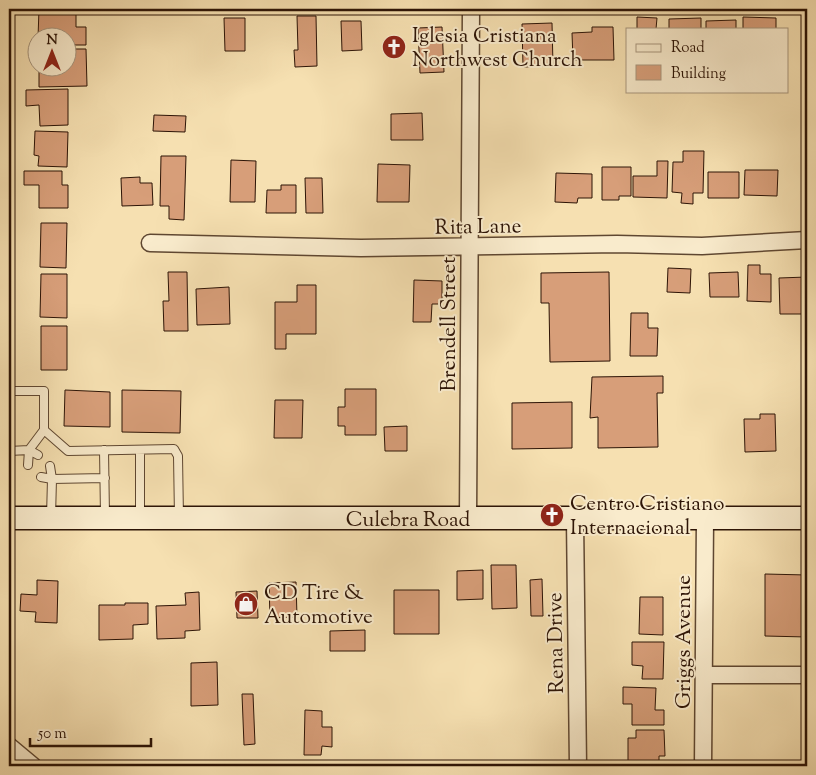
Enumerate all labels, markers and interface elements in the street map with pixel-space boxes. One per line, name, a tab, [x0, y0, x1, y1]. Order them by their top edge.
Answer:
place label: Iglesia Cristiana Northwest Church	[412, 22, 583, 76]
north arrow	[28, 28, 78, 78]
legend	[626, 28, 788, 92]
text: N	[46, 31, 58, 51]
church icon: Iglesia Cristiana Northwest Church	[381, 34, 407, 60]
text: Road	[671, 38, 705, 59]
text: Building	[671, 64, 726, 85]
street label: Rita Lane	[434, 212, 522, 244]
street label: Brendell Street	[435, 257, 465, 391]
place label: Centro Cristiano Internacional	[570, 490, 725, 544]
church icon: Centro Cristiano Internacional	[539, 502, 565, 528]
street label: Culebra Road	[346, 506, 470, 536]
street label: Griggs Avenue	[670, 575, 700, 709]
place label: CD Tire & Automotive	[264, 579, 373, 633]
shop icon: CD Tire & Automotive	[233, 591, 259, 617]
street label: Rena Drive	[541, 592, 573, 694]
scale bar	[30, 715, 151, 747]
text: 50 m	[37, 724, 67, 745]

